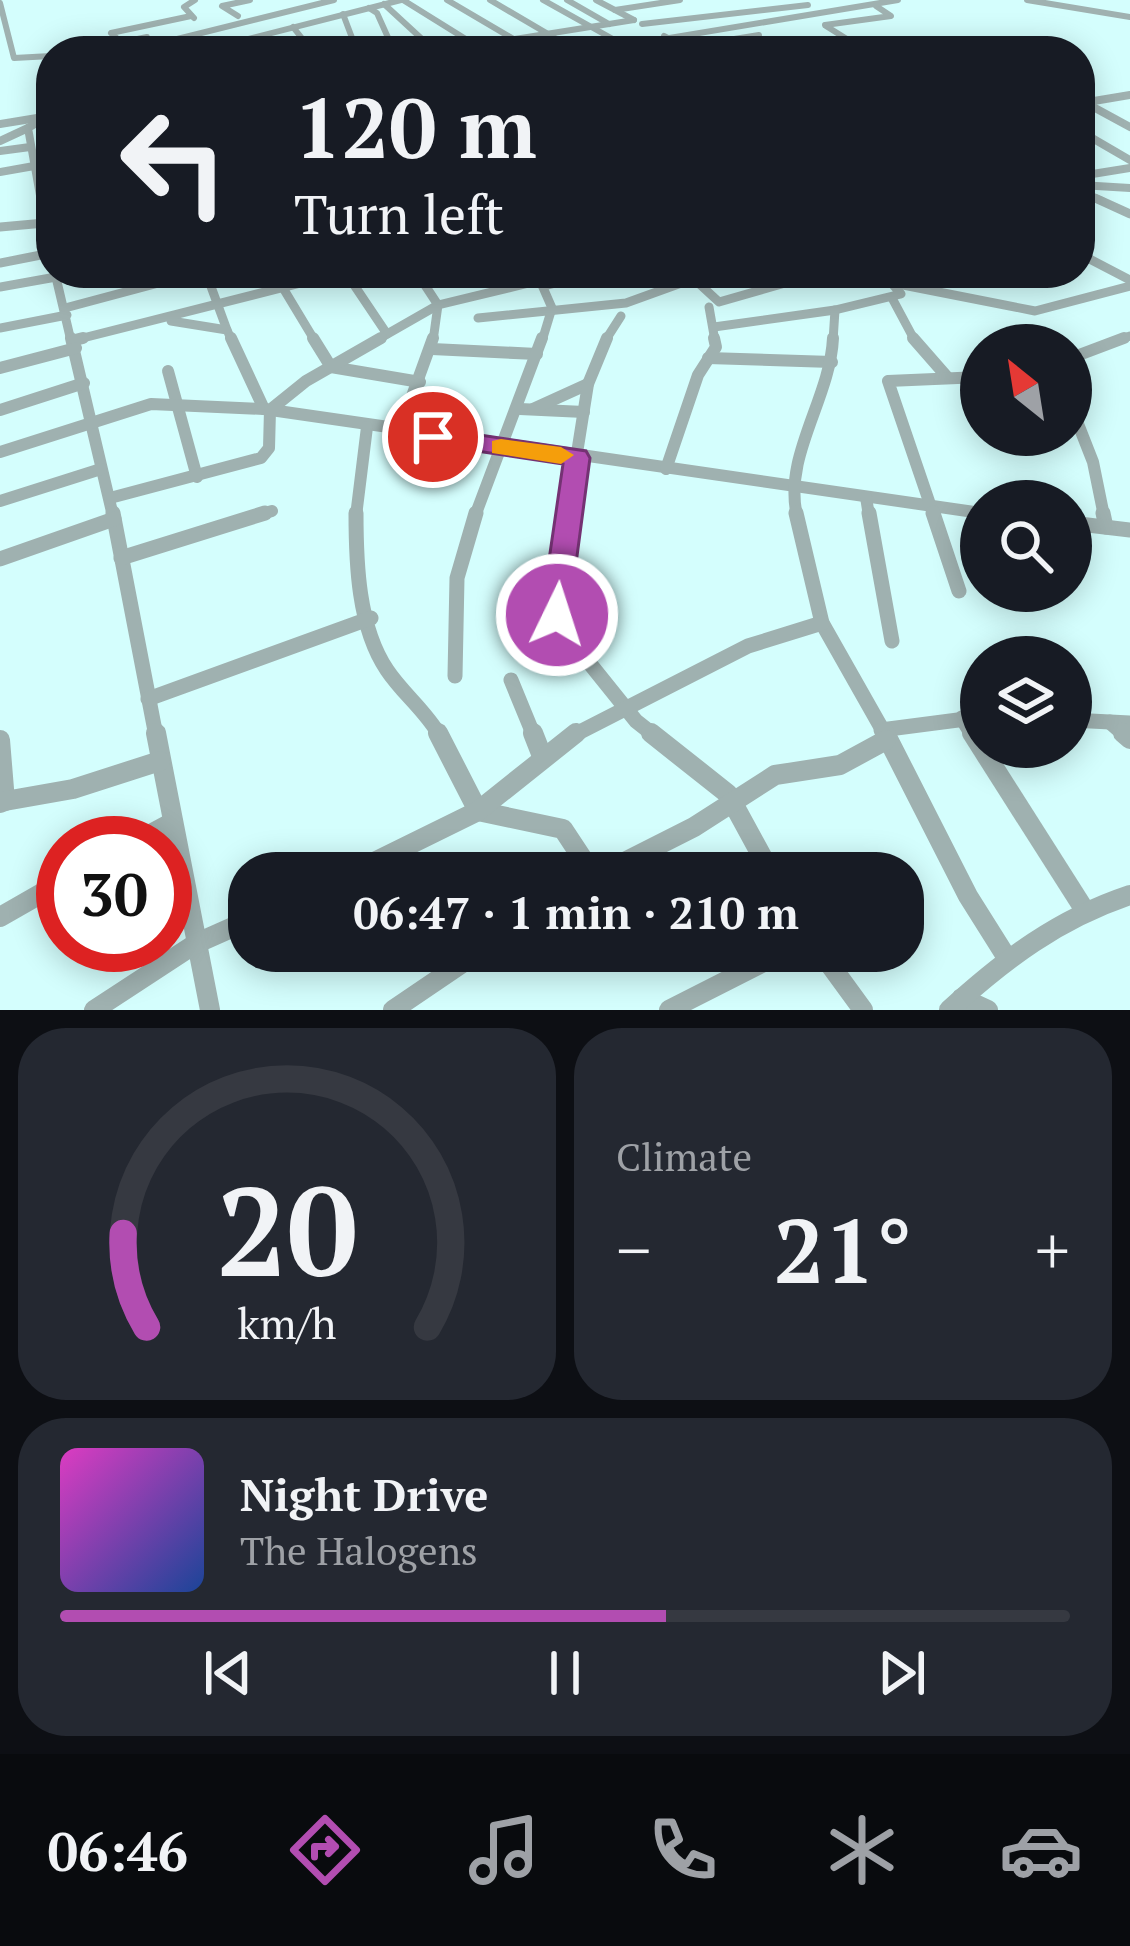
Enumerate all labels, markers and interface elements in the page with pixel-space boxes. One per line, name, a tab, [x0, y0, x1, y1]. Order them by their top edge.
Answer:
text: 120 m	[294, 71, 537, 182]
icon: left	[96, 84, 252, 240]
text: Turn left	[294, 178, 504, 249]
north arrow	[960, 324, 1092, 456]
map controls	[960, 324, 1092, 768]
pin	[382, 386, 484, 488]
icon: arrive	[400, 404, 466, 470]
button: search	[960, 480, 1092, 612]
position arrow	[494, 552, 620, 678]
button: layers	[960, 636, 1092, 768]
speed limit sign: 30	[36, 816, 192, 972]
text: 06:47 · 1 min · 210 m	[353, 882, 799, 942]
text: Climate	[616, 1130, 752, 1182]
text: 20	[216, 1146, 358, 1312]
text: 21°	[774, 1189, 912, 1309]
text: −	[616, 1205, 651, 1293]
text: +	[1035, 1205, 1070, 1293]
text: km/h	[237, 1294, 337, 1351]
text: Night Drive	[240, 1464, 489, 1524]
text: The Halogens	[240, 1524, 478, 1576]
icon: previous	[195, 1640, 261, 1706]
icon: pause	[532, 1640, 598, 1706]
icon: next	[869, 1640, 935, 1706]
icon: directions	[283, 1808, 367, 1892]
icon: music	[462, 1808, 546, 1892]
icon: phone	[641, 1808, 725, 1892]
icon: climate	[820, 1808, 904, 1892]
icon: car	[999, 1808, 1083, 1892]
text: 06:46	[47, 1815, 188, 1886]

